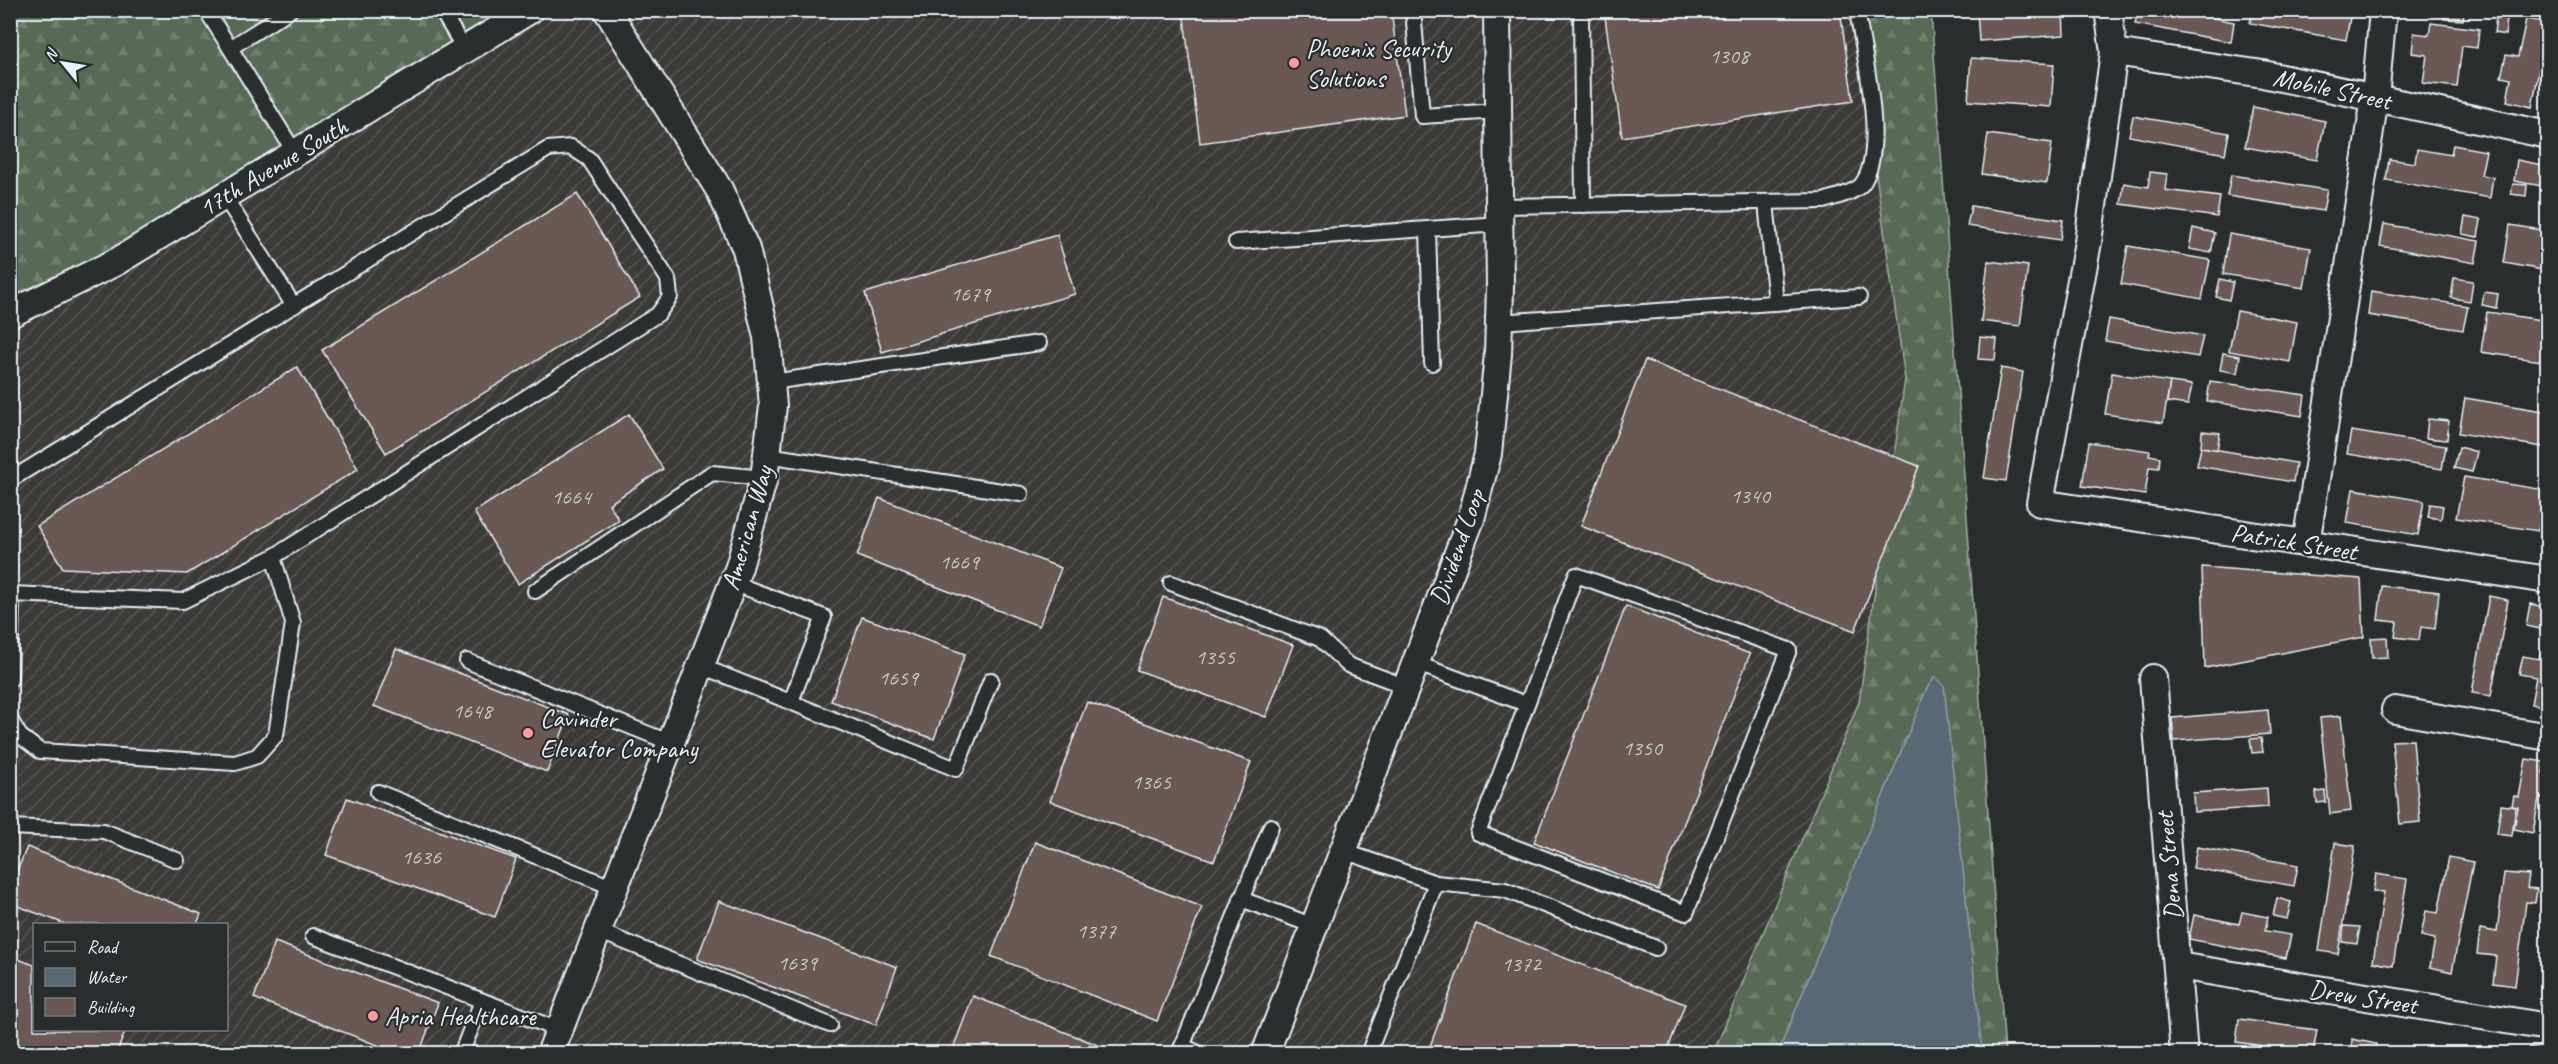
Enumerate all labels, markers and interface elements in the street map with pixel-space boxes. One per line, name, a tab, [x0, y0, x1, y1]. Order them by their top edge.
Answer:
place label: Phoenix Security Solutions	[1306, 32, 1453, 95]
north arrow	[33, 33, 93, 93]
house number: 1308	[1709, 42, 1751, 70]
text: N	[40, 44, 64, 65]
marker: Phoenix Security Solutions	[1287, 56, 1301, 70]
street label: Mobile Street	[2270, 60, 2396, 118]
street label: 17th Avenue South	[193, 109, 354, 224]
house number: 1679	[950, 280, 992, 308]
street label: American Way	[714, 460, 781, 594]
house number: 1340	[1730, 482, 1772, 510]
house number: 1664	[551, 483, 593, 511]
street label: Dividend Loop	[1422, 483, 1493, 609]
street label: Patrick Street	[2229, 516, 2362, 569]
house number: 1669	[939, 548, 981, 576]
house number: 1355	[1195, 643, 1236, 671]
house number: 1659	[878, 664, 920, 692]
house number: 1648	[452, 697, 494, 725]
place label: Cavinder Elevator Company	[540, 702, 699, 765]
marker: Cavinder Elevator Company	[521, 726, 535, 740]
house number: 1350	[1622, 734, 1664, 762]
house number: 1365	[1131, 768, 1172, 796]
street label: Dena Street	[2148, 808, 2190, 921]
house number: 1636	[401, 843, 442, 871]
house number: 1377	[1076, 917, 1117, 945]
legend	[33, 923, 228, 1031]
text: Road	[87, 936, 120, 958]
house number: 1639	[777, 949, 819, 977]
house number: 1372	[1501, 950, 1543, 978]
text: Water	[87, 966, 128, 988]
street label: Drew Street	[2307, 972, 2422, 1022]
text: Building	[87, 996, 136, 1018]
place label: Apria Healthcare	[385, 1000, 537, 1033]
marker: Apria Healthcare	[366, 1009, 380, 1023]

